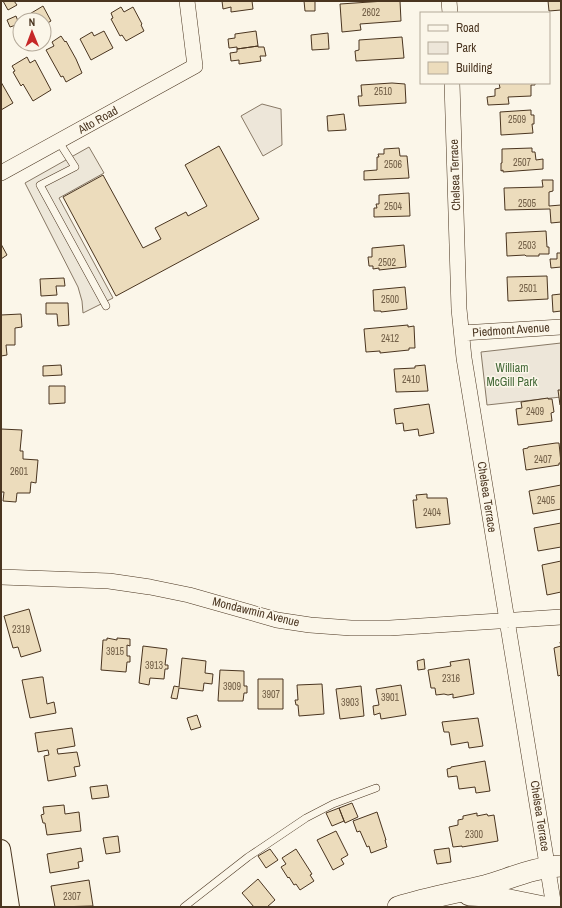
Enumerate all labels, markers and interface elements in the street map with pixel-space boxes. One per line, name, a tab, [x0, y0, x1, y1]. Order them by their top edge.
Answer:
house number: 2602	[362, 6, 381, 19]
north arrow	[12, 12, 52, 52]
legend	[420, 12, 550, 84]
text: N	[28, 15, 35, 29]
text: Road	[456, 20, 480, 36]
text: Park	[456, 40, 476, 56]
text: Building	[456, 60, 493, 76]
house number: 2510	[374, 85, 393, 98]
street label: Alto Road	[74, 103, 121, 138]
house number: 2509	[508, 113, 527, 126]
street label: Chelsea Terrace	[446, 139, 464, 211]
house number: 2507	[513, 156, 532, 169]
house number: 2506	[384, 158, 403, 171]
house number: 2505	[518, 197, 537, 210]
house number: 2504	[384, 200, 403, 213]
house number: 2503	[518, 239, 537, 252]
house number: 2502	[378, 256, 397, 269]
house number: 2501	[519, 282, 538, 295]
house number: 2500	[381, 293, 400, 306]
street label: Piedmont Avenue	[472, 319, 550, 341]
house number: 2412	[381, 332, 400, 345]
park label: William McGill Park	[487, 360, 537, 390]
house number: 2410	[402, 373, 421, 386]
house number: 2409	[526, 405, 545, 418]
house number: 2407	[534, 453, 553, 466]
street label: Chelsea Terrace	[474, 460, 500, 534]
house number: 2601	[10, 465, 29, 478]
house number: 2405	[537, 494, 556, 507]
house number: 2404	[423, 506, 442, 519]
street label: Mondawmin Avenue	[211, 593, 301, 631]
house number: 2319	[12, 623, 31, 636]
house number: 3915	[106, 645, 125, 658]
house number: 3913	[145, 659, 164, 672]
house number: 2316	[442, 672, 461, 685]
house number: 3909	[223, 680, 242, 693]
house number: 3907	[262, 688, 281, 701]
house number: 3901	[381, 691, 400, 704]
house number: 3903	[341, 696, 360, 709]
street label: Chelsea Terrace	[527, 779, 553, 853]
house number: 2300	[465, 828, 484, 841]
house number: 2307	[63, 890, 82, 903]

